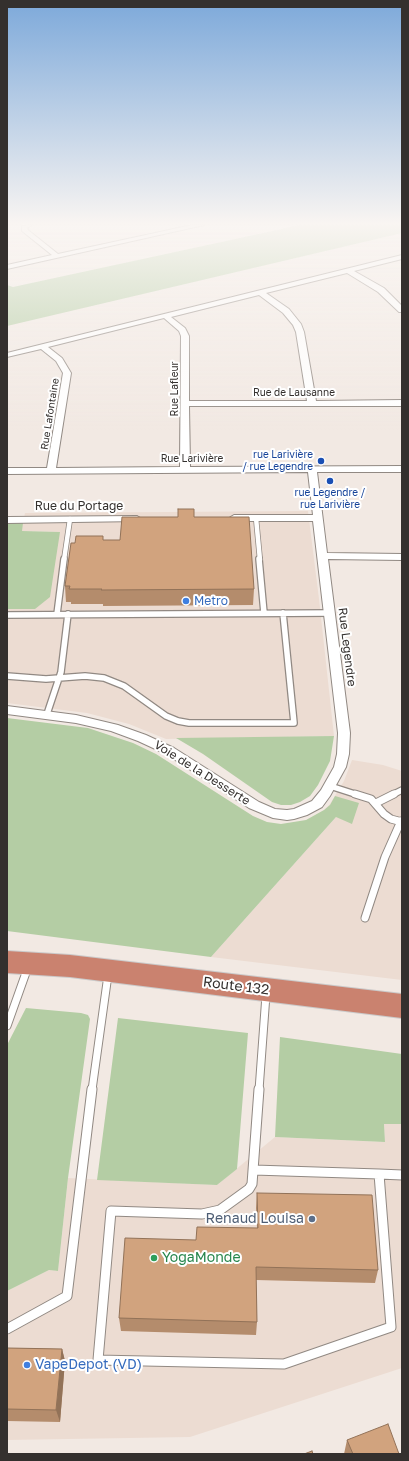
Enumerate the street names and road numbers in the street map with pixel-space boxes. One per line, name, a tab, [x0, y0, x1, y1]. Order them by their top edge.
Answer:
street label: Rue Lafleur	[169, 362, 181, 416]
street label: Rue Lafontaine	[38, 377, 62, 451]
street label: Rue de Lausanne	[253, 387, 335, 399]
street label: Rue Larivière	[161, 453, 223, 465]
street label: Rue du Portage	[35, 499, 123, 513]
street label: Rue Legendre	[335, 607, 359, 687]
street label: Voie de la Desserte	[151, 738, 253, 808]
street label: Route 132	[202, 974, 270, 998]

